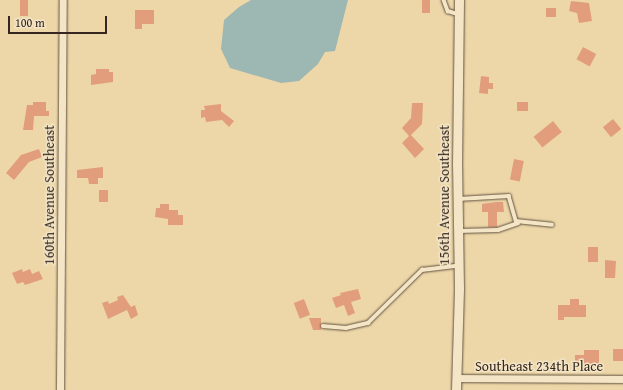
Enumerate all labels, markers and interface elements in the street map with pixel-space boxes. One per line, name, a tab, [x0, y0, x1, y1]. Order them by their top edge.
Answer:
scale bar	[10, 8, 109, 34]
text: 100 m	[15, 14, 45, 31]
street label: 160th Avenue Southeast	[41, 125, 57, 265]
street label: 156th Avenue Southeast	[436, 125, 452, 265]
street label: Southeast 234th Place	[475, 358, 603, 374]

